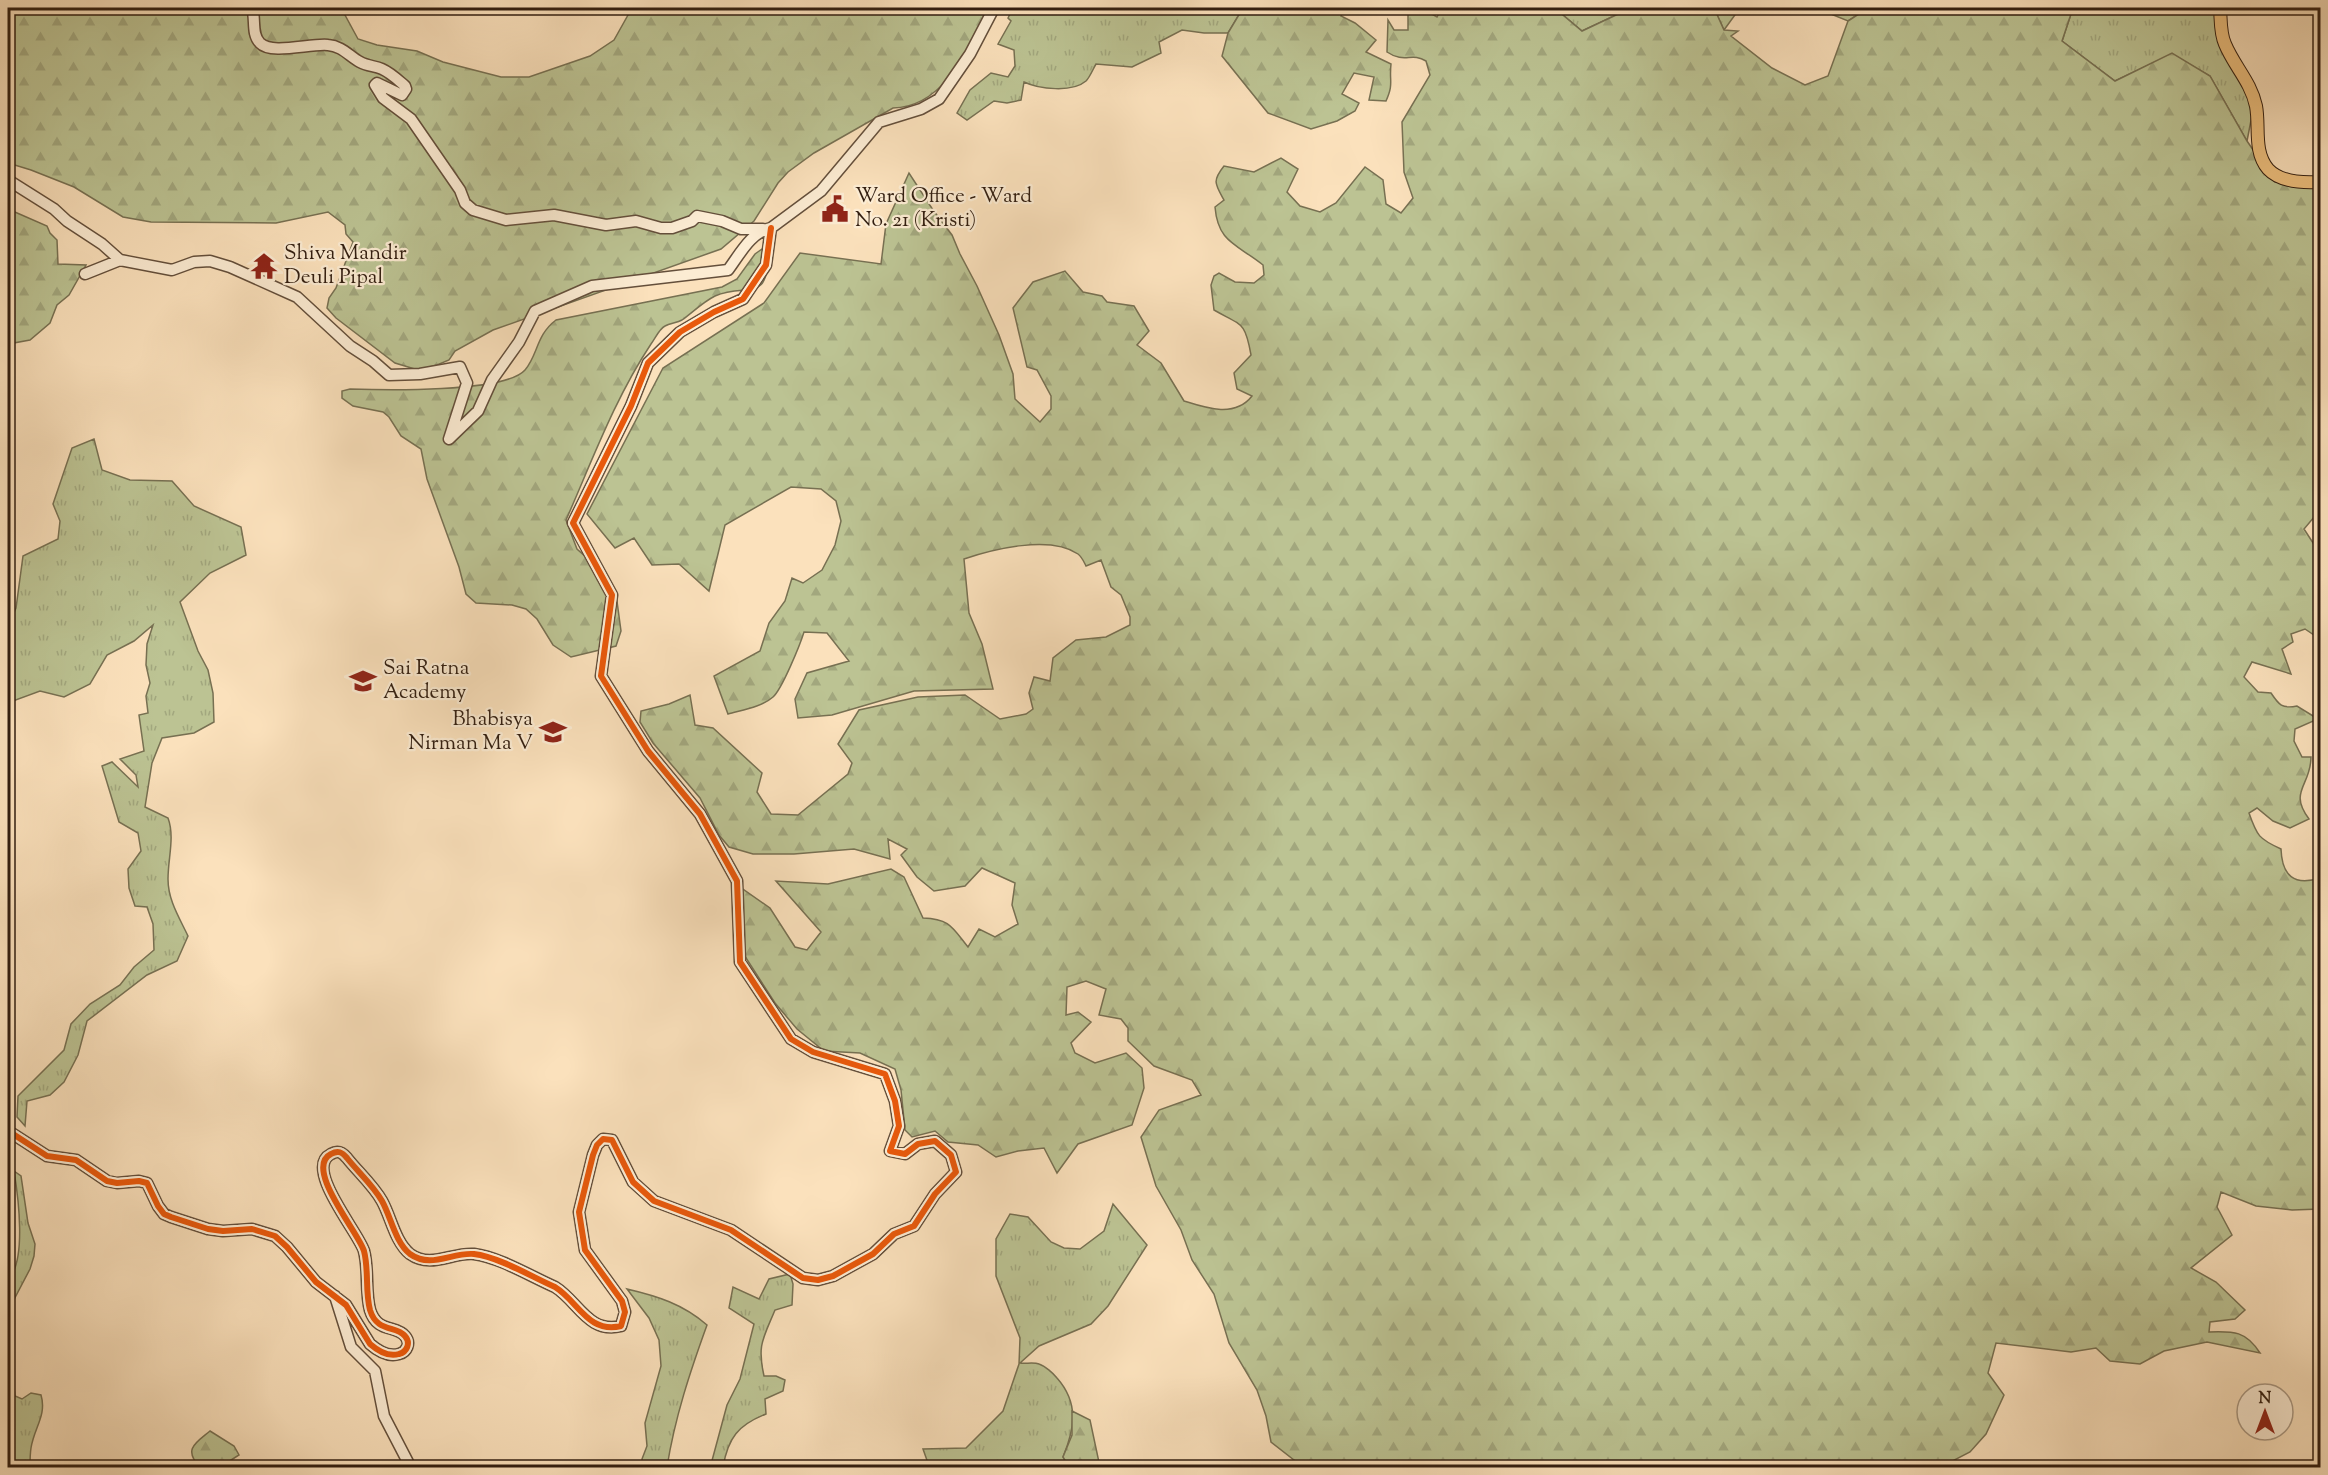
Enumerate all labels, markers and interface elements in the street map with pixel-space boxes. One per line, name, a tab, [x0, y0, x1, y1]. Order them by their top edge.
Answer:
place label: Ward Office - Ward No. 21 (Kristi)	[855, 182, 1032, 236]
public building icon: Ward Office - Ward No. 21 (Kristi)	[820, 194, 850, 224]
place label: Shiva Mandir Deuli Pipal	[284, 239, 407, 293]
temple icon: Shiva Mandir Deuli Pipal	[249, 251, 279, 281]
place label: Sai Ratna Academy	[383, 654, 470, 708]
school or university icon: Sai Ratna Academy	[348, 666, 378, 696]
place label: Bhabisya Nirman Ma V	[408, 705, 533, 759]
school or university icon: Bhabisya Nirman Ma V	[538, 717, 568, 747]
north arrow	[2235, 1382, 2295, 1442]
text: N	[2259, 1388, 2272, 1411]

